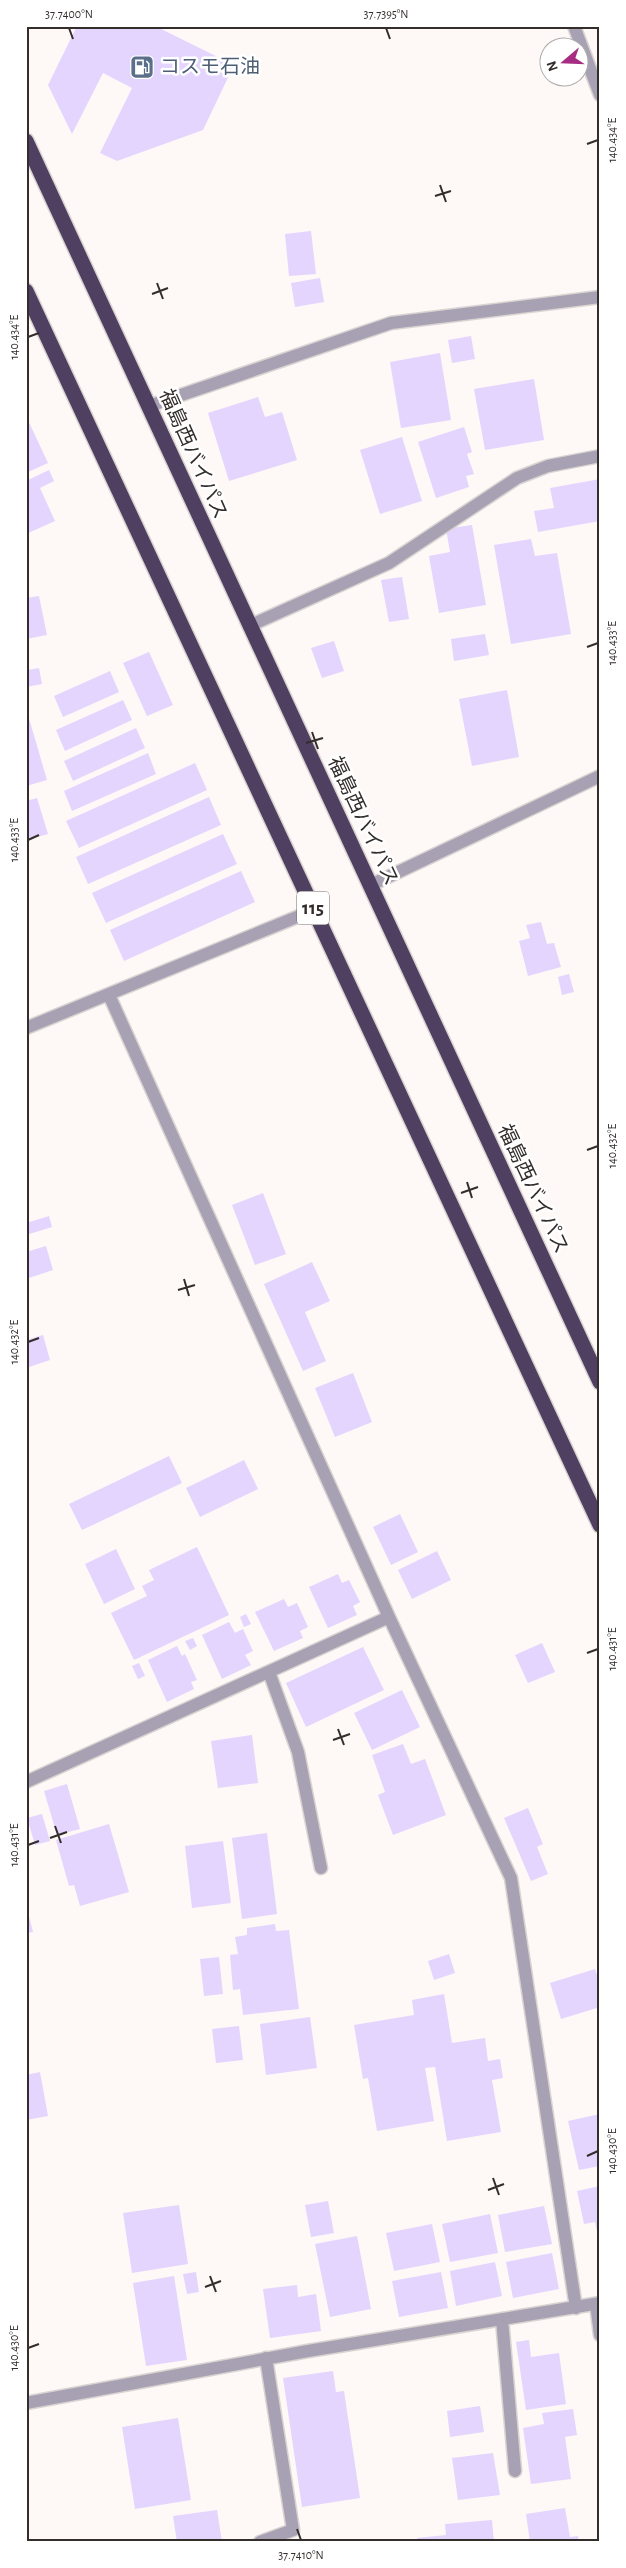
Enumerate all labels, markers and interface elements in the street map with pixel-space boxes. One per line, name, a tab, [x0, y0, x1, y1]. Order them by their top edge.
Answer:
text: 37.7400°N	[45, 8, 93, 20]
text: 37.7395°N	[363, 8, 409, 20]
north arrow	[538, 38, 588, 88]
fuel station icon: コスモ石油	[129, 54, 155, 80]
place label: コスモ石油	[160, 56, 260, 77]
text: N	[544, 59, 561, 73]
text: 140.434°E	[606, 117, 618, 162]
text: 140.434°E	[8, 314, 20, 359]
street label: 福島西バイパス	[155, 386, 231, 522]
text: 140.433°E	[606, 621, 618, 665]
street label: 福島西バイパス	[324, 753, 402, 888]
text: 140.433°E	[8, 818, 20, 862]
road number: 115	[297, 891, 329, 924]
street label: 福島西バイパス	[494, 1121, 572, 1256]
text: 140.432°E	[606, 1124, 618, 1168]
text: 140.432°E	[8, 1320, 20, 1364]
text: 140.431°E	[606, 1627, 618, 1671]
text: 140.431°E	[8, 1823, 20, 1867]
text: 140.430°E	[606, 2128, 618, 2174]
text: 140.430°E	[8, 2325, 20, 2371]
text: 37.7410°N	[278, 2549, 324, 2561]

